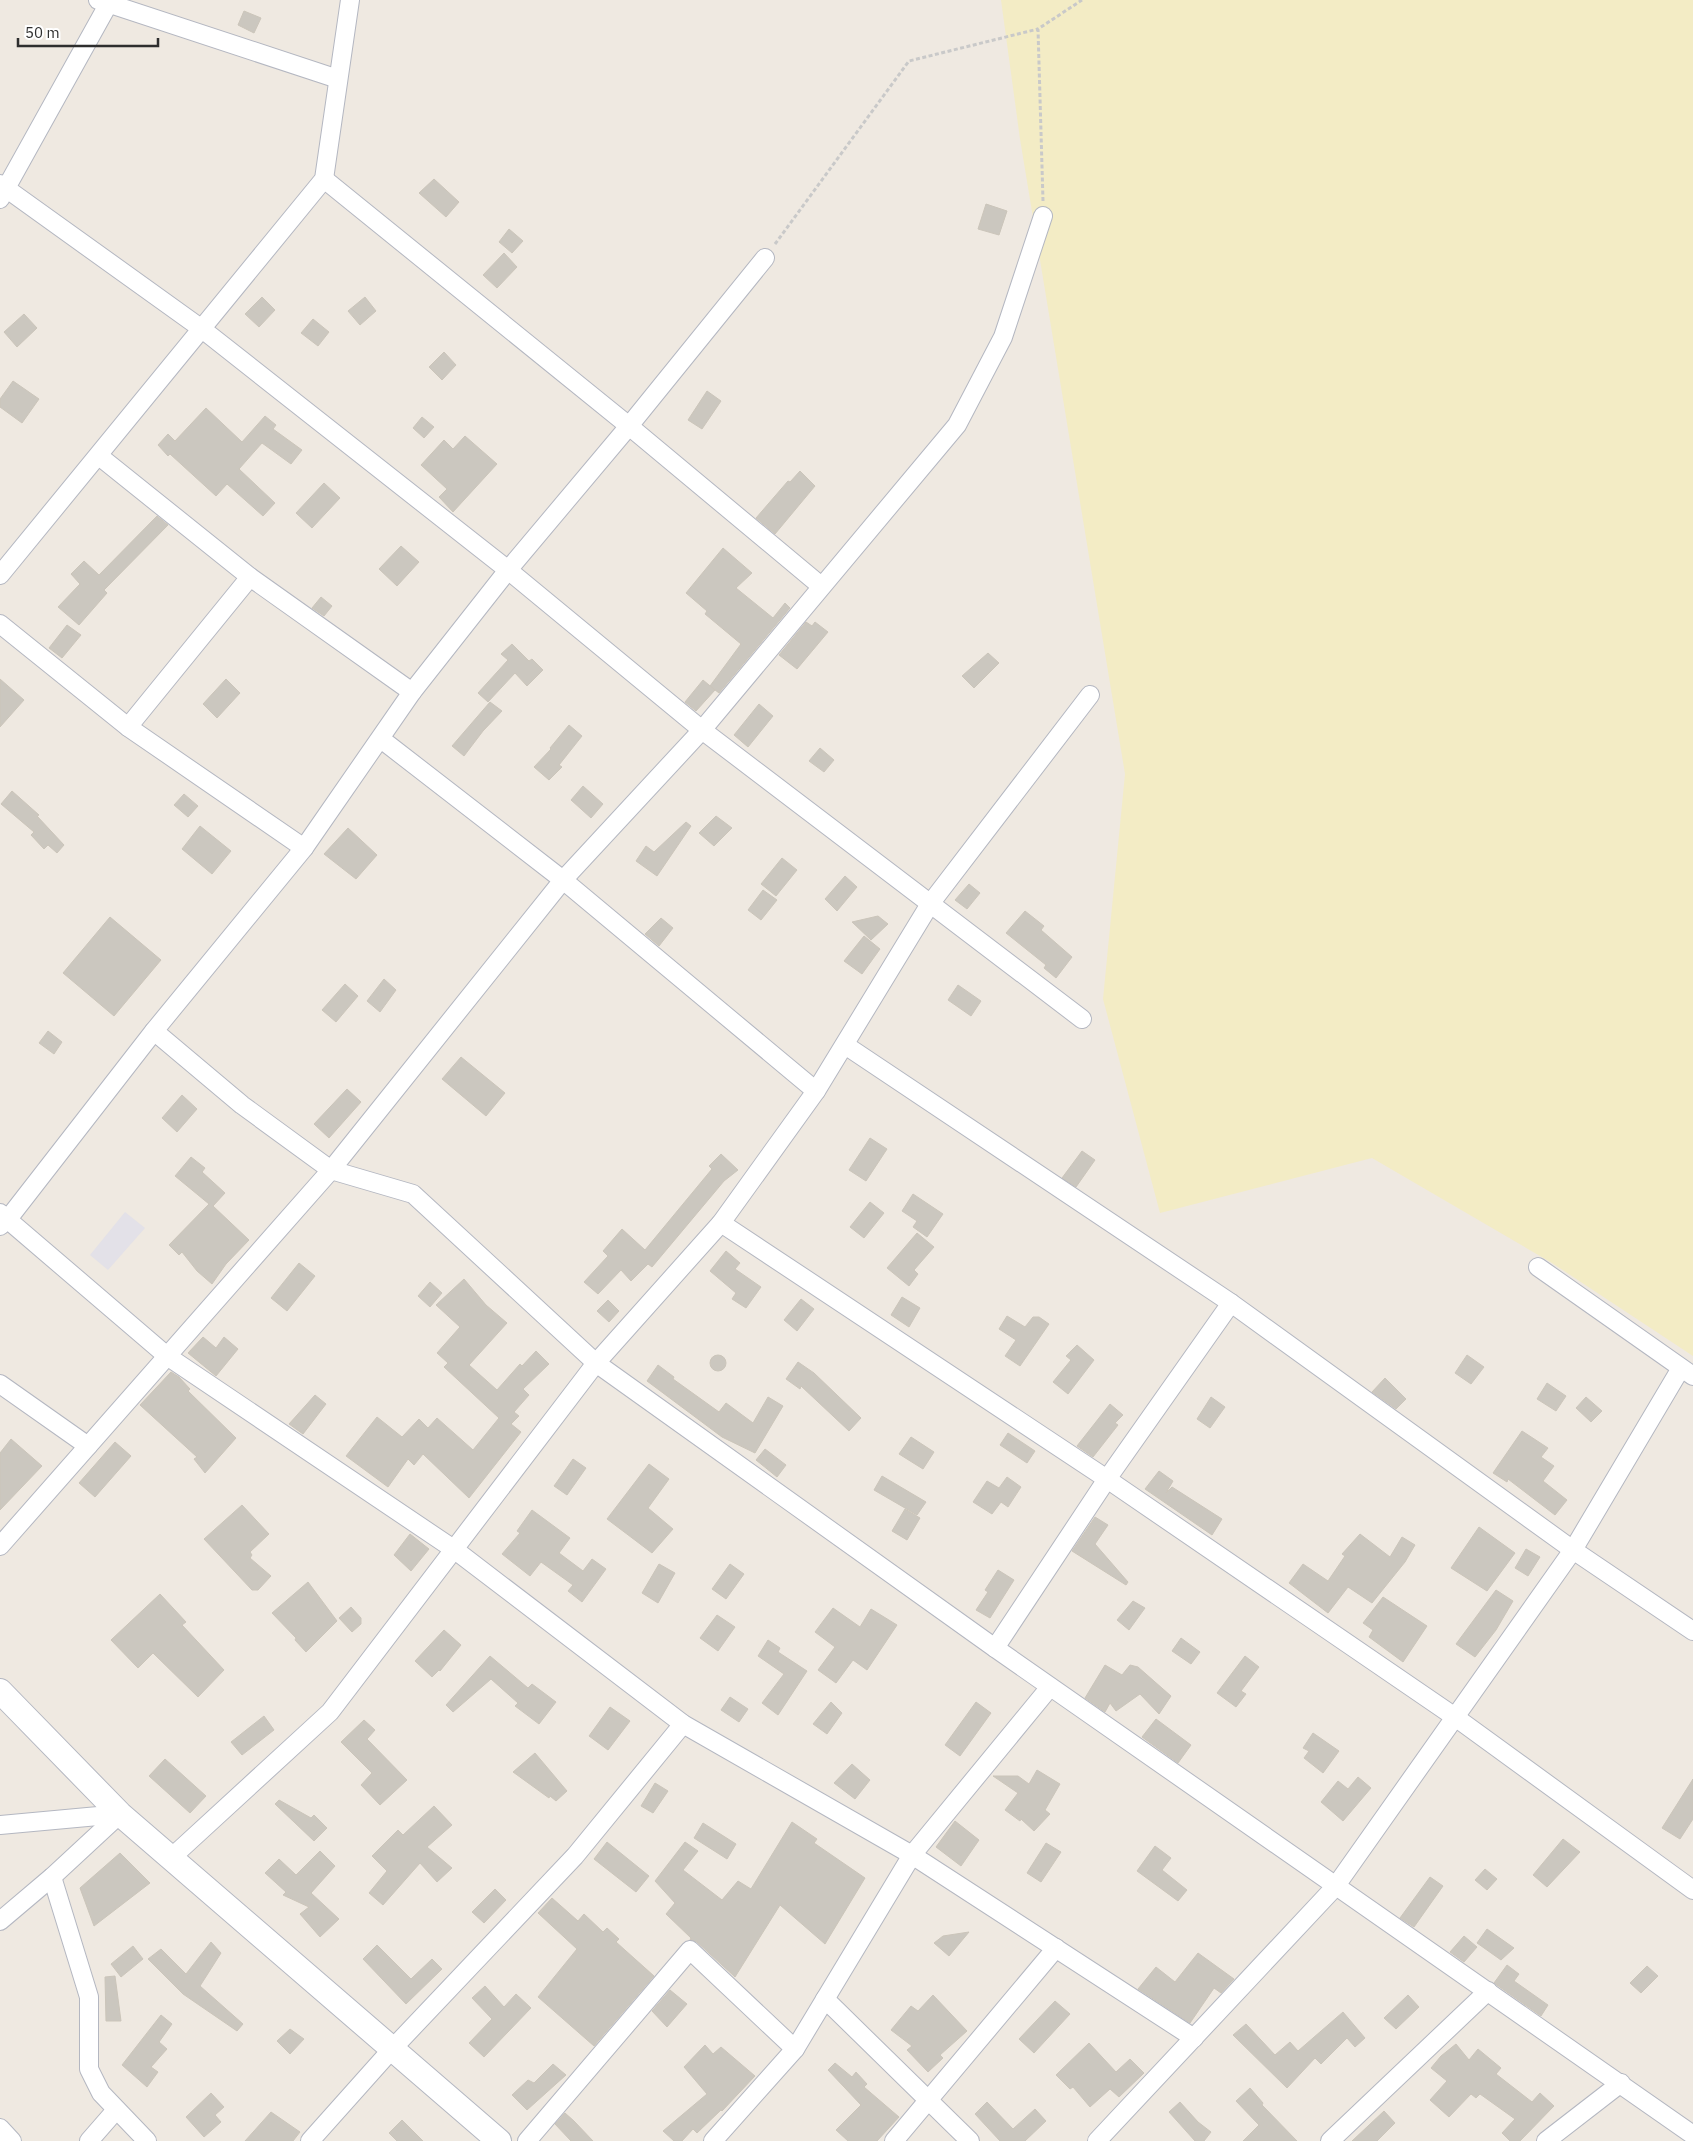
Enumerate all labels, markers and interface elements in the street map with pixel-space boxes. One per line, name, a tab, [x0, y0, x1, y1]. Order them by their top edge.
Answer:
scale bar	[18, 15, 158, 47]
text: 50 m	[25, 23, 60, 42]

